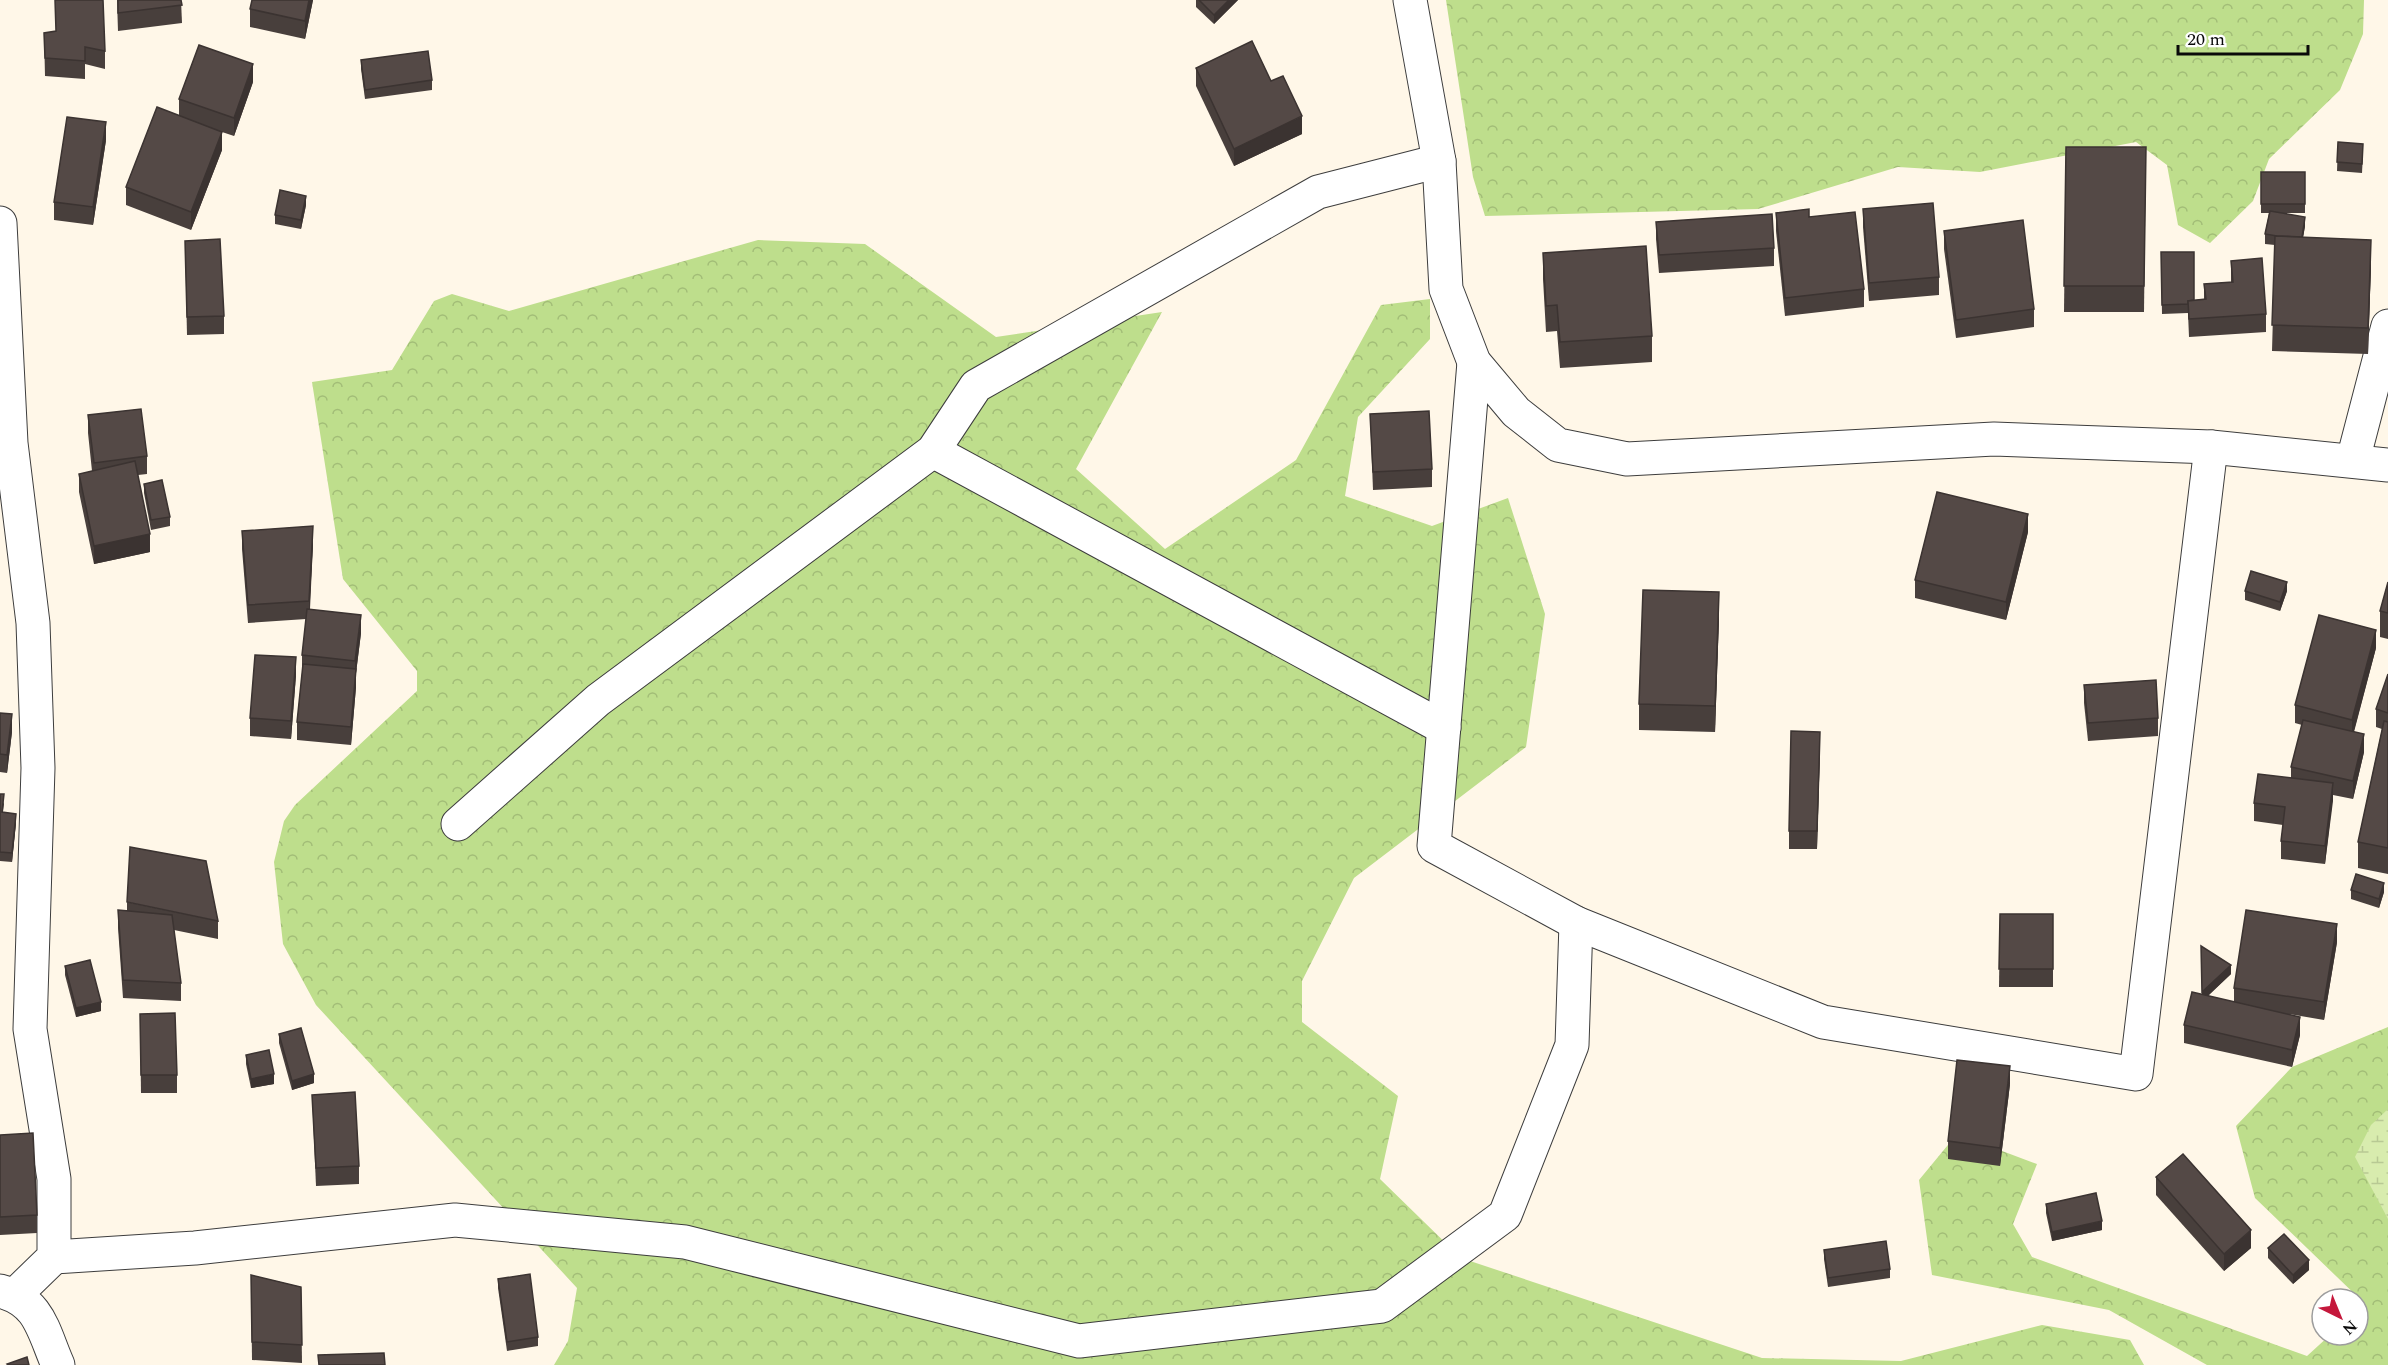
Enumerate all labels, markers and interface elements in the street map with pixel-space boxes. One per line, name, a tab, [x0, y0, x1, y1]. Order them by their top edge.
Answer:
scale bar	[2178, 18, 2308, 56]
text: 20 m	[2187, 26, 2225, 53]
north arrow	[2310, 1287, 2370, 1347]
text: N	[2337, 1314, 2363, 1340]

